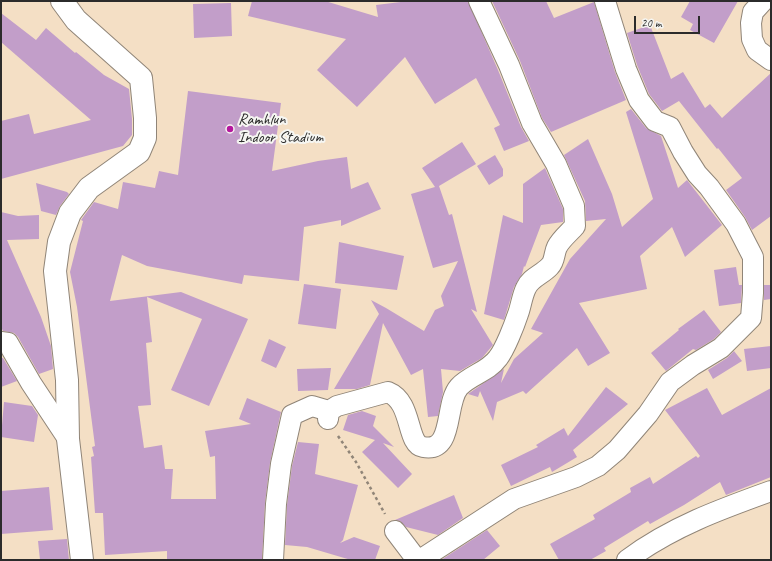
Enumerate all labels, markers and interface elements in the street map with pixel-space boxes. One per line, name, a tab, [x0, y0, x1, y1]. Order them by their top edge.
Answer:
scale bar	[636, 8, 702, 34]
text: 20 m	[641, 15, 661, 31]
place label: Ramhlun Indoor Stadium	[238, 110, 323, 148]
marker: Ramhlun Indoor Stadium	[225, 124, 235, 134]

